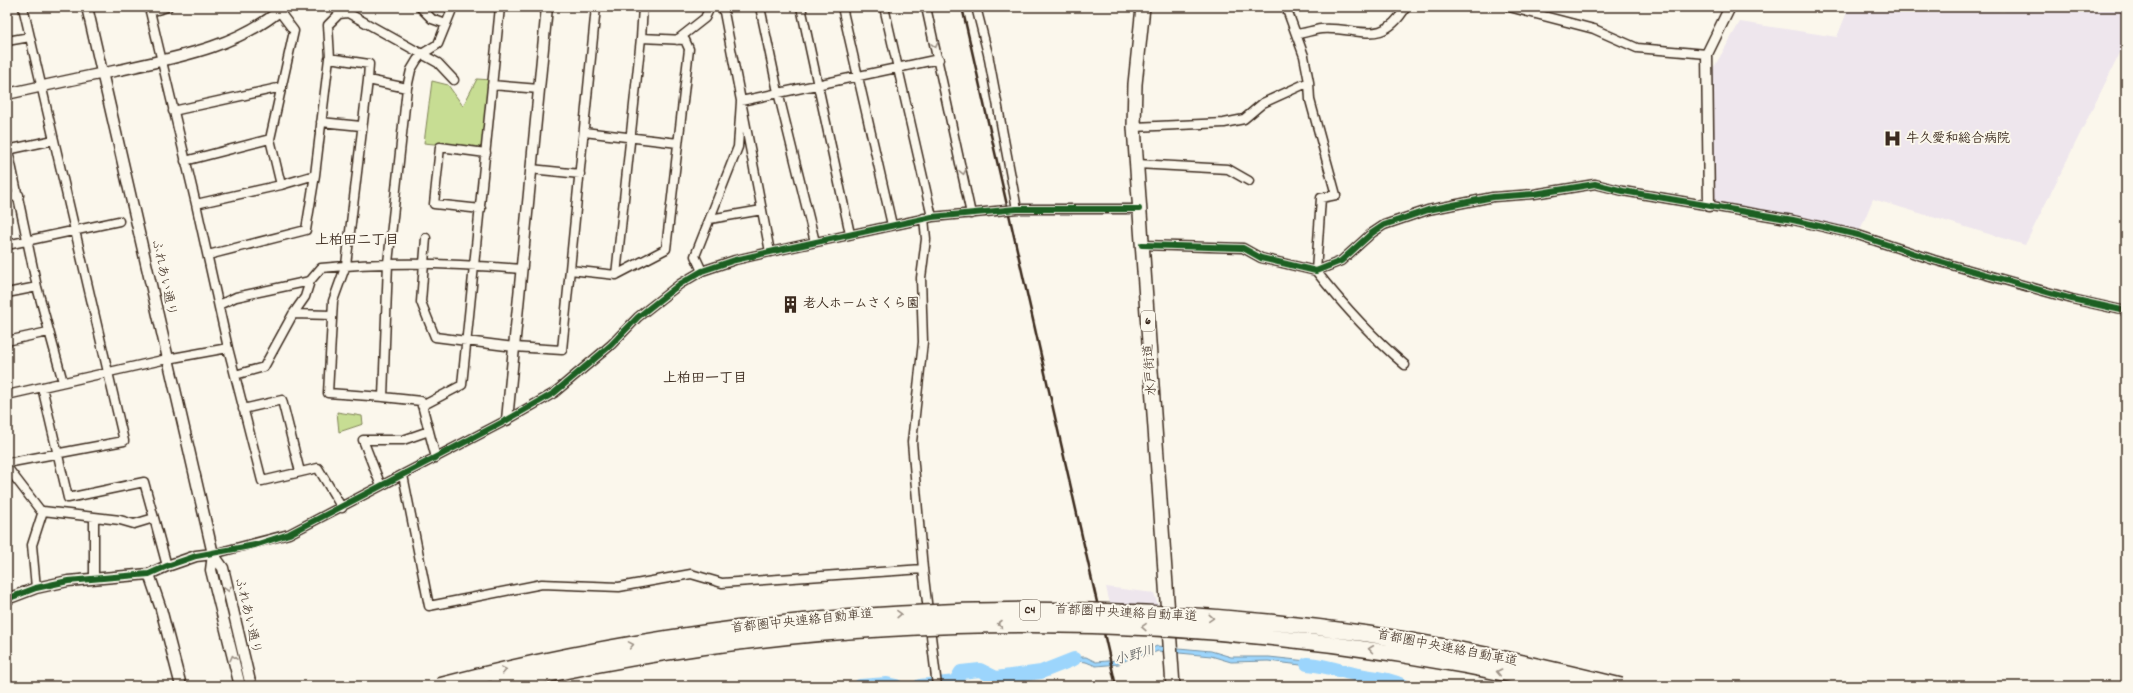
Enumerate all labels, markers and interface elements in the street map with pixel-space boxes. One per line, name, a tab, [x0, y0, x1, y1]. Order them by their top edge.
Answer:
one-way arrow	[931, 42, 939, 48]
hospital icon: 牛久愛和総合病院	[1883, 129, 1903, 149]
place label: 牛久愛和総合病院	[1906, 130, 2010, 149]
one-way arrow	[958, 169, 966, 175]
district label: 上柏田二丁目	[315, 231, 399, 251]
street label: ふれあい通り	[146, 238, 180, 318]
building icon: 老人ホームさくら園	[780, 294, 800, 314]
place label: 老人ホームさくら園	[803, 295, 919, 314]
road number: 6	[1141, 311, 1155, 331]
street label: 水戸街道	[1140, 343, 1162, 397]
district label: 上柏田一丁目	[663, 369, 747, 389]
street label: ふれあい通り	[229, 576, 265, 656]
one-way arrow	[223, 586, 232, 593]
road number: C4	[1020, 600, 1040, 620]
street label: 首都圏中央連絡自動車道	[1054, 601, 1198, 627]
street label: 首都圏中央連絡自動車道	[730, 605, 874, 639]
one-way arrow	[896, 610, 902, 618]
one-way arrow	[1208, 613, 1214, 622]
one-way arrow	[997, 620, 1003, 628]
one-way arrow	[1141, 623, 1147, 631]
street label: 首都圏中央連絡自動車道	[1375, 626, 1519, 672]
one-way arrow	[628, 641, 634, 649]
water label: 小野川	[1112, 641, 1158, 671]
one-way arrow	[1368, 645, 1374, 654]
one-way arrow	[229, 655, 238, 662]
one-way arrow	[501, 666, 507, 674]
one-way arrow	[1496, 668, 1502, 676]

